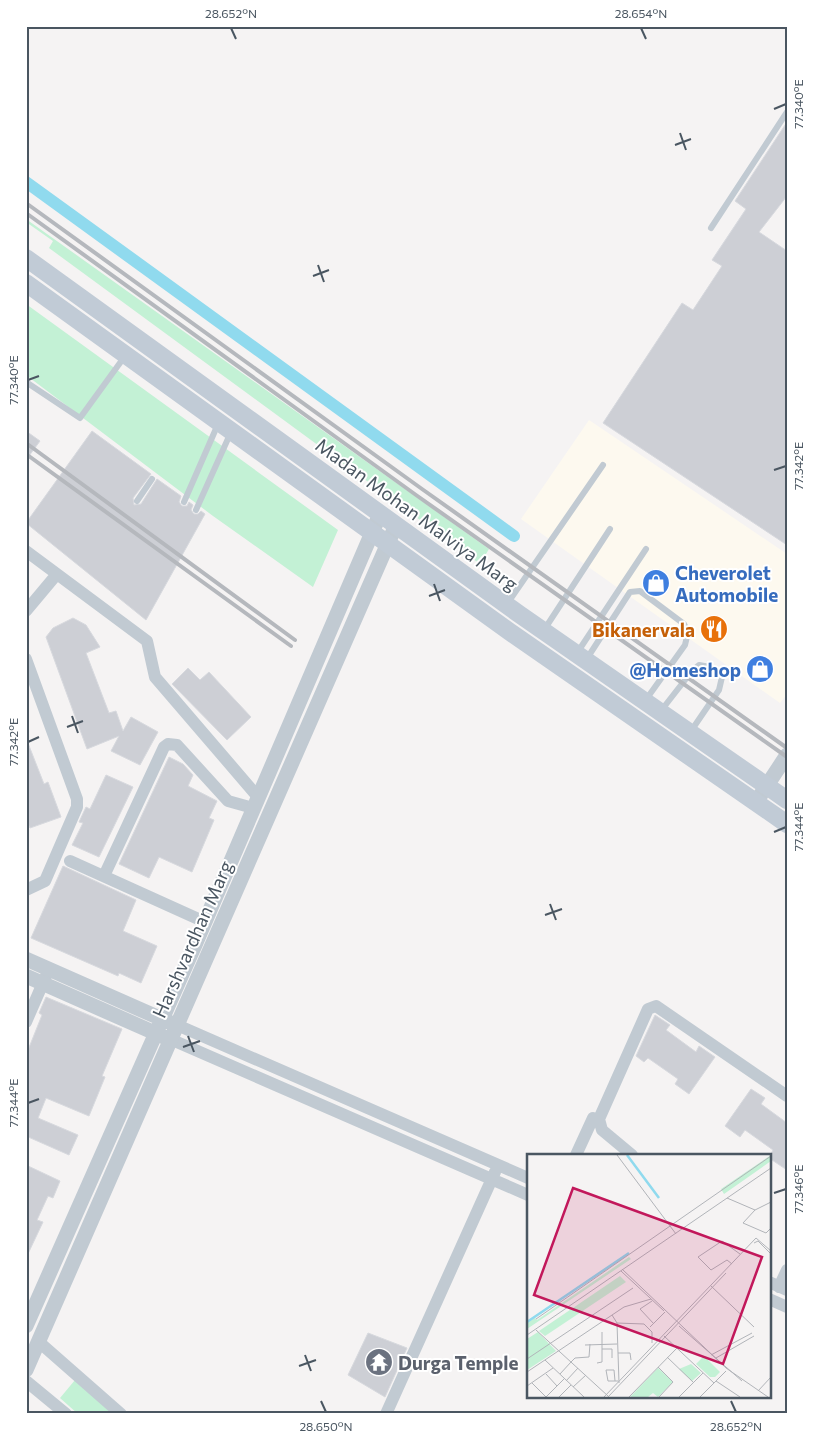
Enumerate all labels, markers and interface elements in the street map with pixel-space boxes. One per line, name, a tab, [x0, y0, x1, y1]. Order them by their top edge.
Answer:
text: 28.652°N	[205, 6, 257, 20]
text: 28.654°N	[615, 6, 667, 20]
text: 77.340°E	[791, 79, 805, 129]
text: 77.340°E	[6, 355, 20, 405]
street label: Madan Mohan Malviya Marg	[311, 433, 523, 595]
text: 77.342°E	[791, 442, 805, 490]
place label: Cheverolet Automobile	[675, 561, 778, 606]
shop icon: Cheverolet Automobile	[641, 568, 671, 598]
restaurant icon: Bikanervala	[699, 614, 729, 644]
place label: Bikanervala	[592, 618, 695, 641]
shop icon: @Homeshop	[745, 654, 775, 684]
place label: @Homeshop	[629, 658, 741, 681]
text: 77.342°E	[6, 718, 20, 766]
text: 77.344°E	[791, 803, 805, 851]
street label: Harshvardhan Marg	[147, 857, 237, 1021]
text: 77.344°E	[6, 1079, 20, 1127]
inset map	[527, 1154, 770, 1398]
text: 77.346°E	[791, 1165, 805, 1213]
temple icon: Durga Temple	[364, 1347, 394, 1377]
place label: Durga Temple	[398, 1351, 519, 1374]
text: 28.650°N	[299, 1419, 353, 1433]
text: 28.652°N	[710, 1419, 762, 1433]

